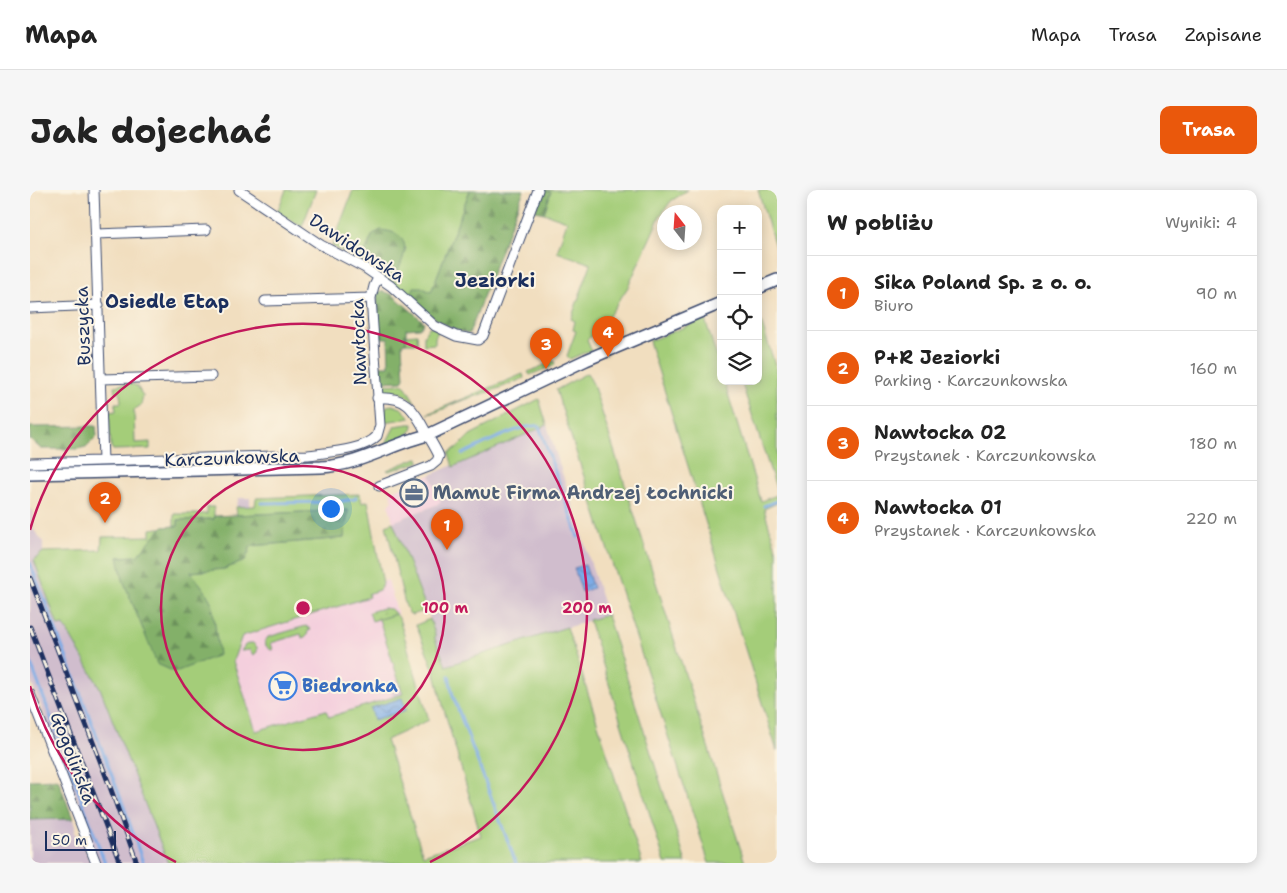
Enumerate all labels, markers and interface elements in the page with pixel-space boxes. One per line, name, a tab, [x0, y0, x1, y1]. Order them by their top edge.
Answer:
text: Mapa	[25, 19, 97, 51]
text: Mapa	[1031, 23, 1081, 47]
text: Trasa	[1109, 23, 1157, 47]
text: Zapisane	[1185, 23, 1262, 47]
button: Trasa	[1160, 106, 1257, 154]
text: Jak dojechać	[30, 107, 272, 154]
north arrow	[657, 205, 702, 250]
map controls	[717, 205, 762, 385]
button: +	[717, 205, 762, 250]
street label: Dawidowska	[305, 208, 409, 288]
text: W pobliżu	[827, 209, 934, 237]
text: Wyniki: 4	[1165, 212, 1237, 233]
button: −	[717, 250, 762, 295]
district label: Jeziorki	[455, 268, 535, 293]
text: Sika Poland Sp. z o. o.	[874, 270, 1092, 295]
text: 1	[839, 283, 847, 304]
text: 90 m	[1196, 283, 1237, 304]
street label: Buszycka	[70, 286, 96, 366]
district label: Osiedle Etap	[105, 289, 229, 314]
button: locate	[717, 295, 762, 340]
text: Biuro	[874, 295, 913, 316]
street label: Nawłocka	[345, 298, 373, 386]
pin: 4	[592, 316, 624, 357]
pin: 3	[530, 328, 562, 369]
button: layers	[717, 340, 762, 385]
text: P+R Jeziorki	[874, 345, 1000, 370]
text: 2	[837, 358, 849, 379]
text: 160 m	[1190, 358, 1237, 379]
text: Parking · Karczunkowska	[874, 370, 1067, 391]
text: Nawłocka 02	[874, 420, 1006, 445]
text: 3	[837, 433, 849, 454]
text: 180 m	[1189, 433, 1237, 454]
street label: Karczunkowska	[164, 444, 300, 472]
text: Przystanek · Karczunkowska	[874, 445, 1096, 466]
office icon: Mamut Firma Andrzej Łochnicki	[399, 478, 429, 508]
place label: Mamut Firma Andrzej Łochnicki	[433, 481, 733, 505]
pin: 2	[89, 482, 121, 523]
text: Nawłocka 01	[874, 495, 1002, 520]
your location	[318, 496, 344, 522]
text: 4	[837, 508, 849, 529]
text: 220 m	[1185, 508, 1237, 529]
pin: 1	[431, 509, 463, 550]
text: Przystanek · Karczunkowska	[874, 520, 1096, 541]
text: 100 m	[422, 598, 468, 618]
text: 200 m	[562, 598, 612, 618]
centre of rings	[294, 599, 312, 617]
supermarket icon: Biedronka	[268, 671, 298, 701]
place label: Biedronka	[302, 674, 399, 698]
street label: Gogolińska	[44, 708, 102, 808]
scale bar	[45, 828, 116, 851]
text: 50 m	[52, 831, 87, 849]

